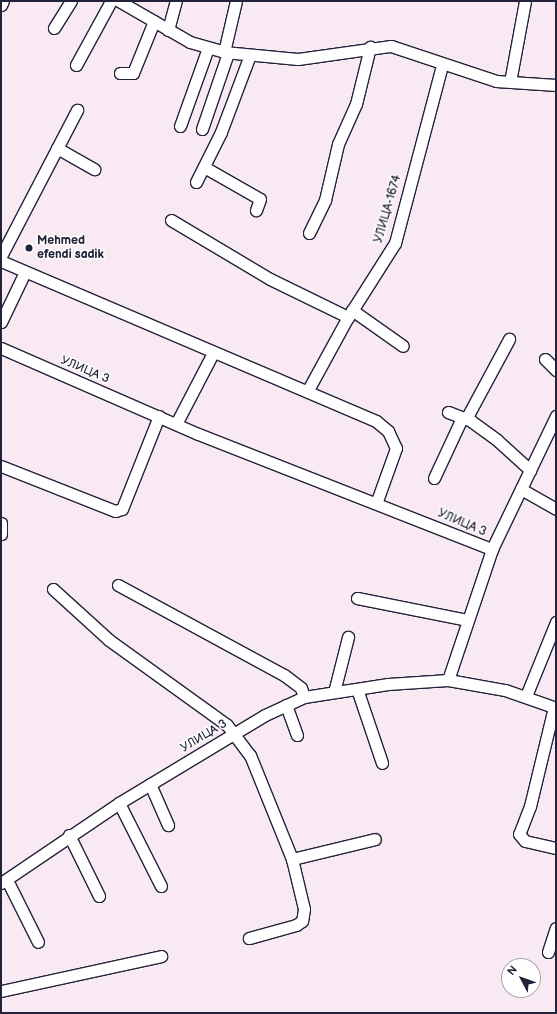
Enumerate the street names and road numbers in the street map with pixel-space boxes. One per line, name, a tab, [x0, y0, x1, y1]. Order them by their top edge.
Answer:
street label: УЛИЦА-1674	[371, 173, 405, 245]
street label: УЛИЦА 3	[59, 353, 111, 387]
street label: УЛИЦА 3	[436, 506, 488, 540]
street label: УЛИЦА 3	[178, 717, 230, 755]

